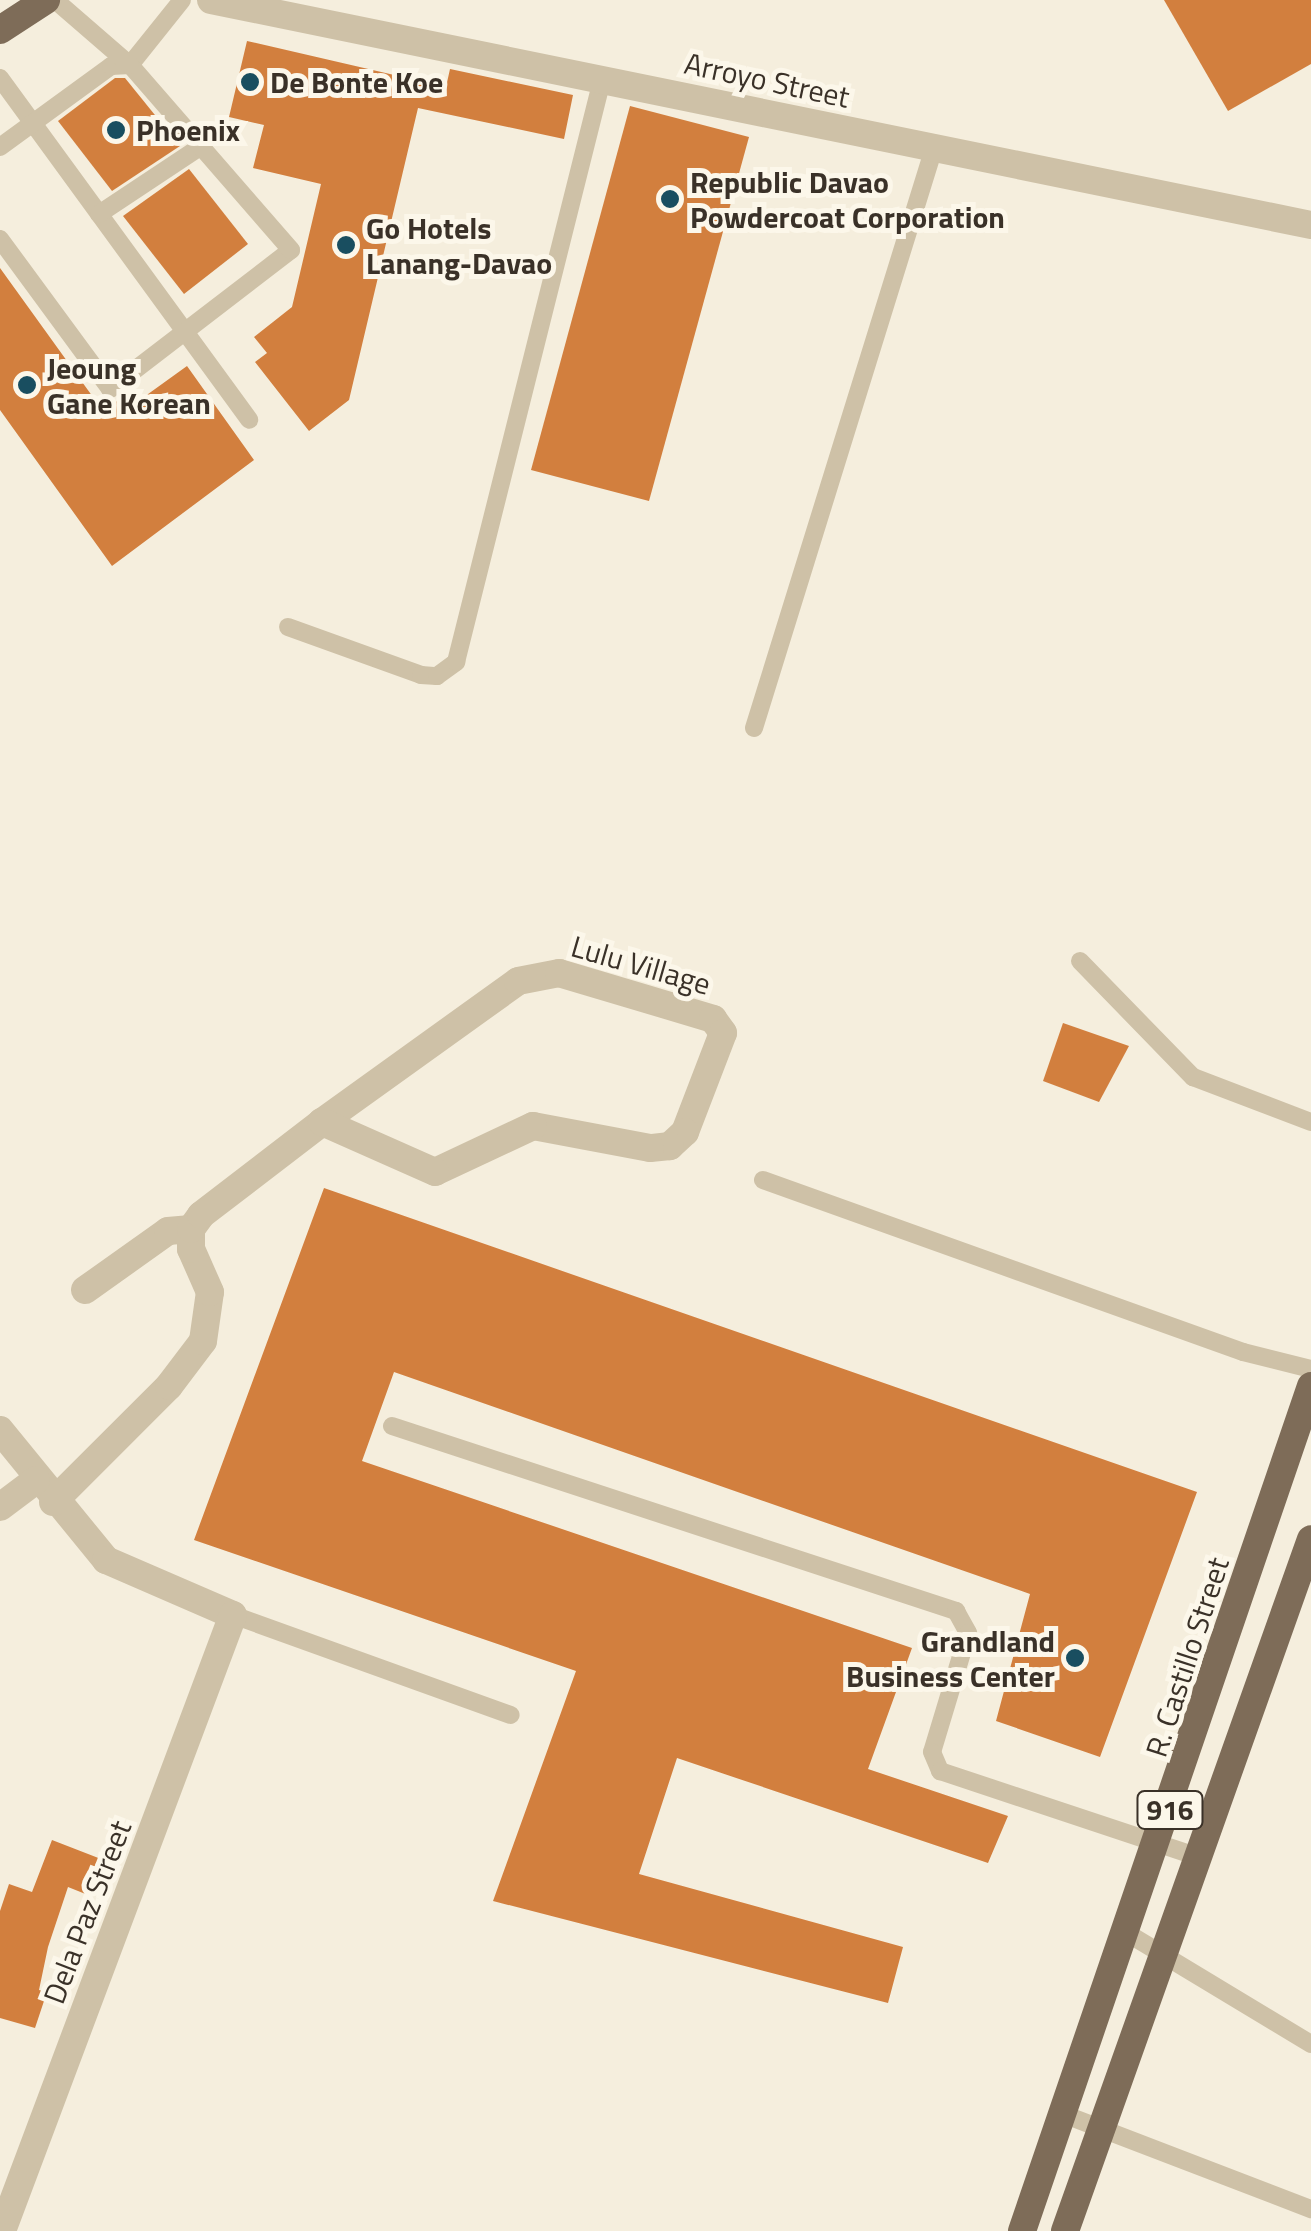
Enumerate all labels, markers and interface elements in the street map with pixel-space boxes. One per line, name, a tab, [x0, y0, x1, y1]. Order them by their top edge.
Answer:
street label: Arroyo Street	[681, 45, 853, 115]
place label: De Bonte Koe	[270, 64, 443, 100]
marker: De Bonte Koe	[239, 71, 261, 93]
place label: Phoenix	[136, 112, 240, 148]
marker: Phoenix	[105, 119, 127, 141]
place label: Republic Davao Powdercoat Corporation	[690, 164, 1005, 234]
marker: Republic Davao Powdercoat Corporation	[659, 188, 681, 210]
place label: Go Hotels Lanang-Davao	[366, 210, 552, 280]
marker: Go Hotels Lanang-Davao	[335, 234, 357, 256]
place label: Jeoung Gane Korean	[47, 350, 211, 420]
marker: Jeoung Gane Korean	[16, 374, 38, 396]
street label: Lulu Village	[567, 928, 715, 1002]
street label: R. Castillo Street	[1138, 1553, 1236, 1761]
place label: Grandland Business Center	[846, 1623, 1055, 1694]
marker: Grandland Business Center	[1064, 1647, 1086, 1669]
road number: 916	[1135, 1787, 1205, 1833]
street label: Dela Paz Street	[36, 1815, 138, 2009]

